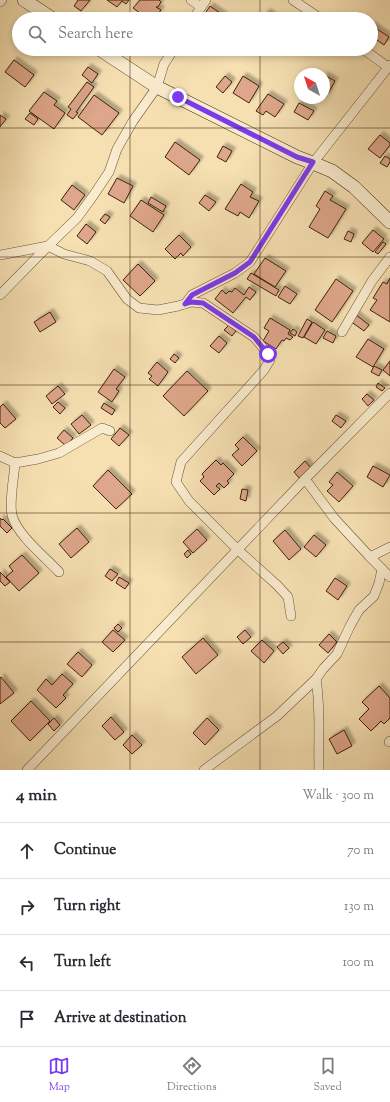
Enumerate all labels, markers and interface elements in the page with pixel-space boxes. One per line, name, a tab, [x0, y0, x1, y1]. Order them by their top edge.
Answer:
search box	[12, 12, 378, 56]
icon: search	[26, 23, 48, 45]
text: Search here	[58, 24, 133, 45]
north arrow	[294, 68, 330, 104]
route end	[169, 88, 187, 106]
route start	[259, 345, 277, 363]
text: 4 min	[16, 784, 57, 808]
text: Walk · 300 m	[302, 787, 374, 805]
icon: ahead	[16, 840, 38, 862]
text: Continue	[54, 840, 116, 861]
text: 70 m	[347, 842, 374, 860]
icon: right	[16, 896, 38, 918]
text: Turn right	[54, 896, 120, 917]
text: 130 m	[344, 898, 374, 916]
icon: left	[16, 952, 38, 974]
text: Turn left	[54, 952, 111, 973]
text: 100 m	[342, 954, 374, 972]
icon: arrive	[16, 1008, 38, 1030]
text: Arrive at destination	[54, 1008, 187, 1029]
tab: Map	[48, 1055, 70, 1095]
tab: Directions	[167, 1055, 217, 1095]
tab: Saved	[313, 1055, 342, 1095]

